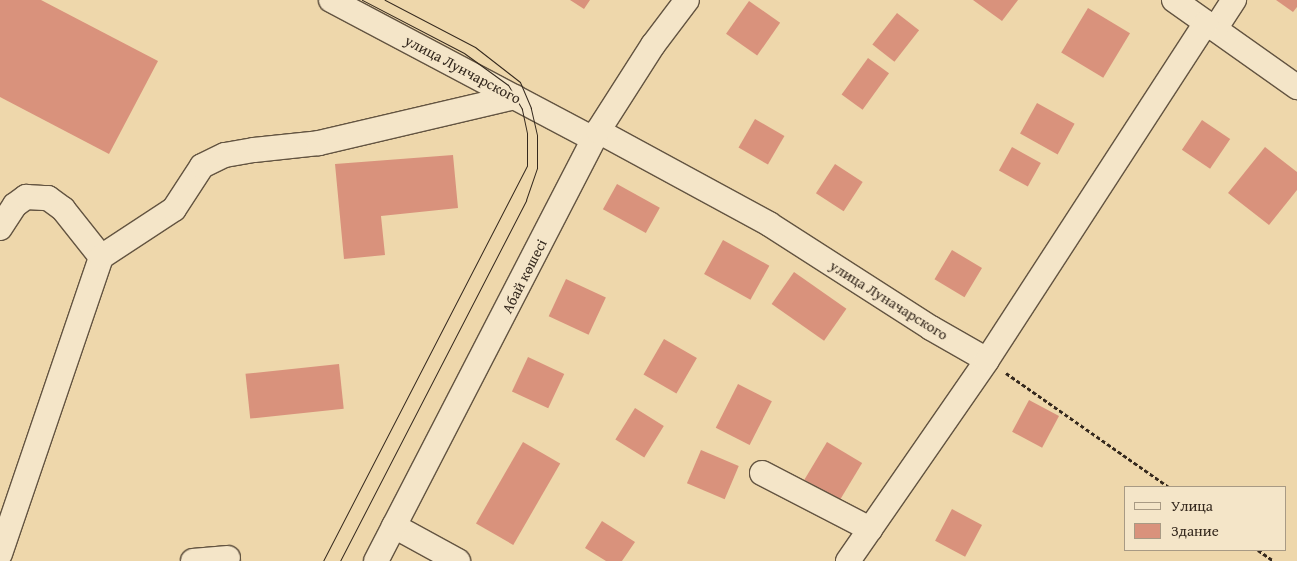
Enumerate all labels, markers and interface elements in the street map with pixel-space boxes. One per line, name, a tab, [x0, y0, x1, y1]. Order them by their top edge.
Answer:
street label: улица Лунчарского	[402, 31, 524, 107]
street label: Абай көшесі	[498, 236, 550, 316]
street label: улица Луначарского	[826, 256, 952, 344]
legend	[1124, 486, 1287, 551]
text: Улица	[1171, 495, 1213, 516]
text: Здание	[1171, 520, 1219, 541]

